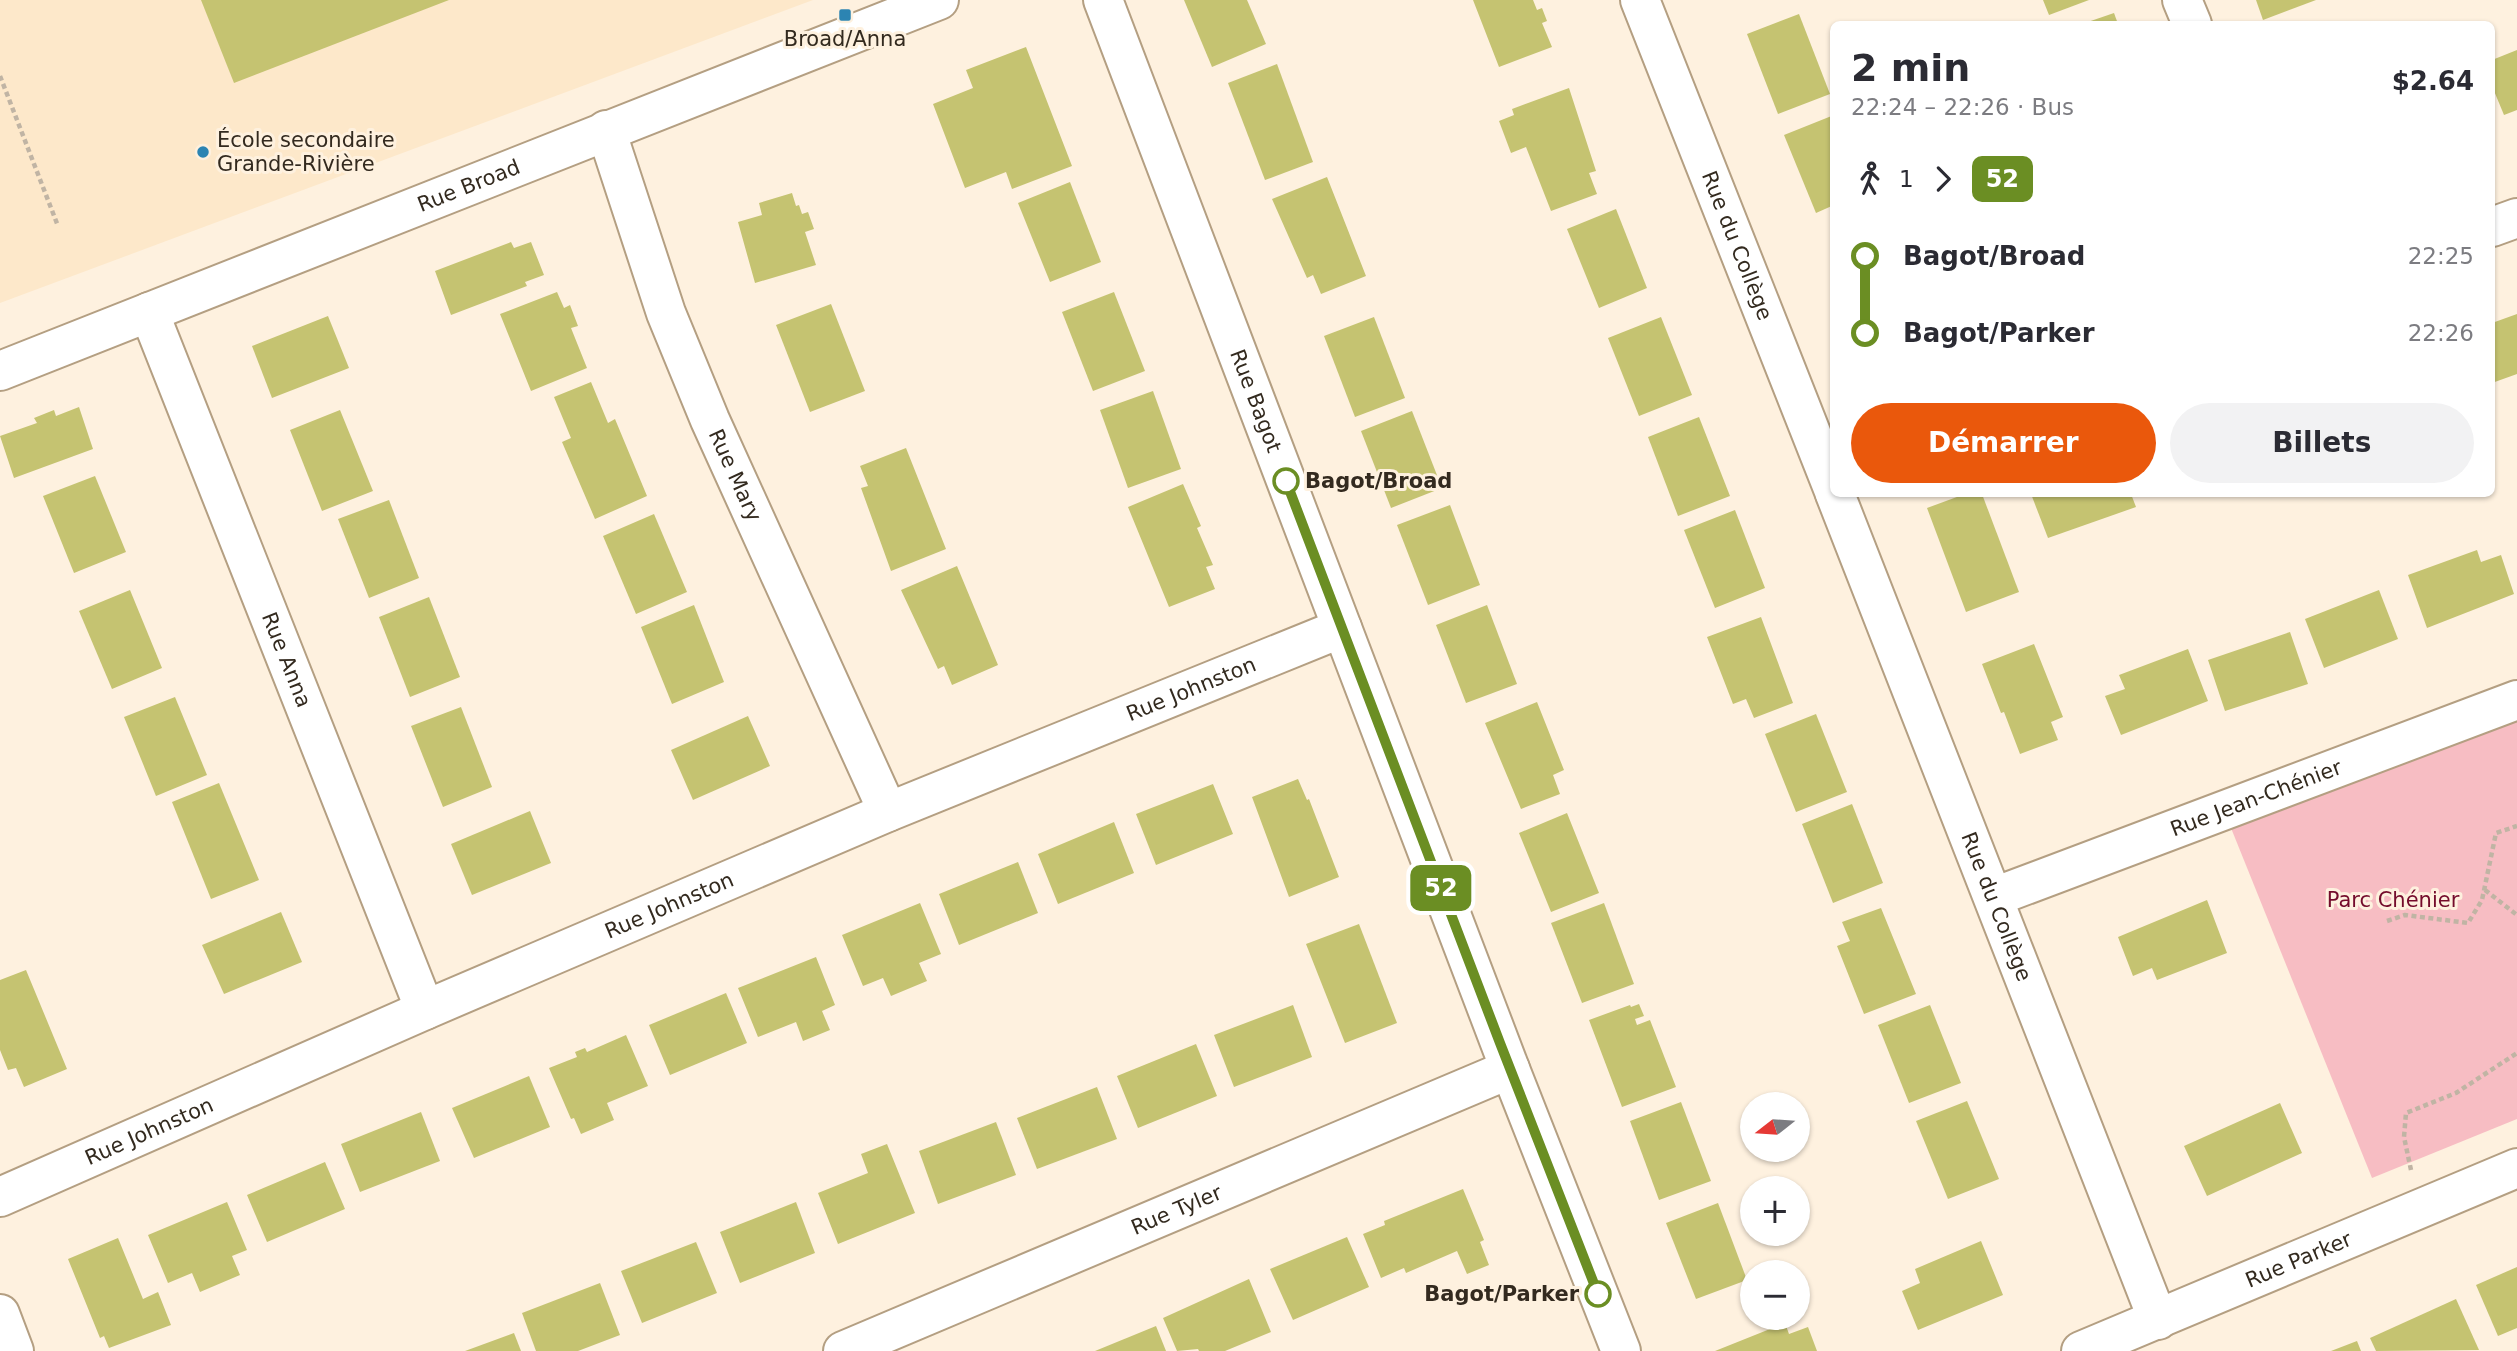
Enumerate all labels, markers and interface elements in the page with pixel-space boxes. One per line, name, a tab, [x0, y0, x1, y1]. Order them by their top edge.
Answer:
marker: Broad/Anna	[837, 7, 853, 23]
place label: Broad/Anna	[784, 27, 906, 51]
text: 2 min	[1851, 46, 1970, 90]
text: $2.64	[2392, 66, 2474, 96]
text: 22:24 – 22:26 · Bus	[1851, 94, 2074, 120]
place label: École secondaire Grande-Rivière	[217, 127, 395, 176]
marker: École secondaire Grande-Rivière	[195, 144, 211, 160]
street label: Rue Broad	[414, 155, 523, 217]
icon: walk	[1851, 160, 1889, 198]
icon: forward	[1924, 160, 1962, 198]
text: 52	[1986, 165, 2019, 193]
text: 1	[1899, 166, 1914, 192]
street label: Rue du Collège	[1697, 167, 1777, 324]
text: Bagot/Broad	[1903, 241, 2085, 271]
text: 22:25	[2408, 243, 2474, 269]
text: Bagot/Parker	[1903, 318, 2095, 348]
text: 22:26	[2408, 320, 2474, 346]
street label: Rue Bagot	[1225, 346, 1286, 456]
button: Démarrer	[1851, 403, 2156, 483]
button: Billets	[2170, 403, 2474, 483]
street label: Rue Mary	[704, 425, 766, 525]
marker: Bagot/Broad	[1273, 468, 1299, 494]
place label: Bagot/Broad	[1305, 469, 1452, 493]
street label: Rue Anna	[257, 609, 316, 711]
street label: Rue Johnston	[1123, 652, 1259, 726]
street label: Rue Jean-Chénier	[2167, 755, 2345, 841]
street label: Rue du Collège	[1956, 828, 2036, 985]
line badge: 52	[1410, 865, 1472, 911]
street label: Rue Johnston	[601, 867, 737, 944]
text: 52	[1424, 874, 1458, 902]
park label: Parc Chénier	[2327, 888, 2460, 912]
north arrow	[1740, 1092, 1810, 1162]
map controls	[1740, 1092, 1810, 1330]
street label: Rue Johnston	[81, 1093, 217, 1170]
button: +	[1740, 1176, 1810, 1246]
street label: Rue Tyler	[1128, 1180, 1226, 1240]
street label: Rue Parker	[2242, 1227, 2356, 1293]
button: −	[1740, 1260, 1810, 1330]
marker: Bagot/Parker	[1585, 1281, 1611, 1307]
place label: Bagot/Parker	[1424, 1282, 1580, 1306]

